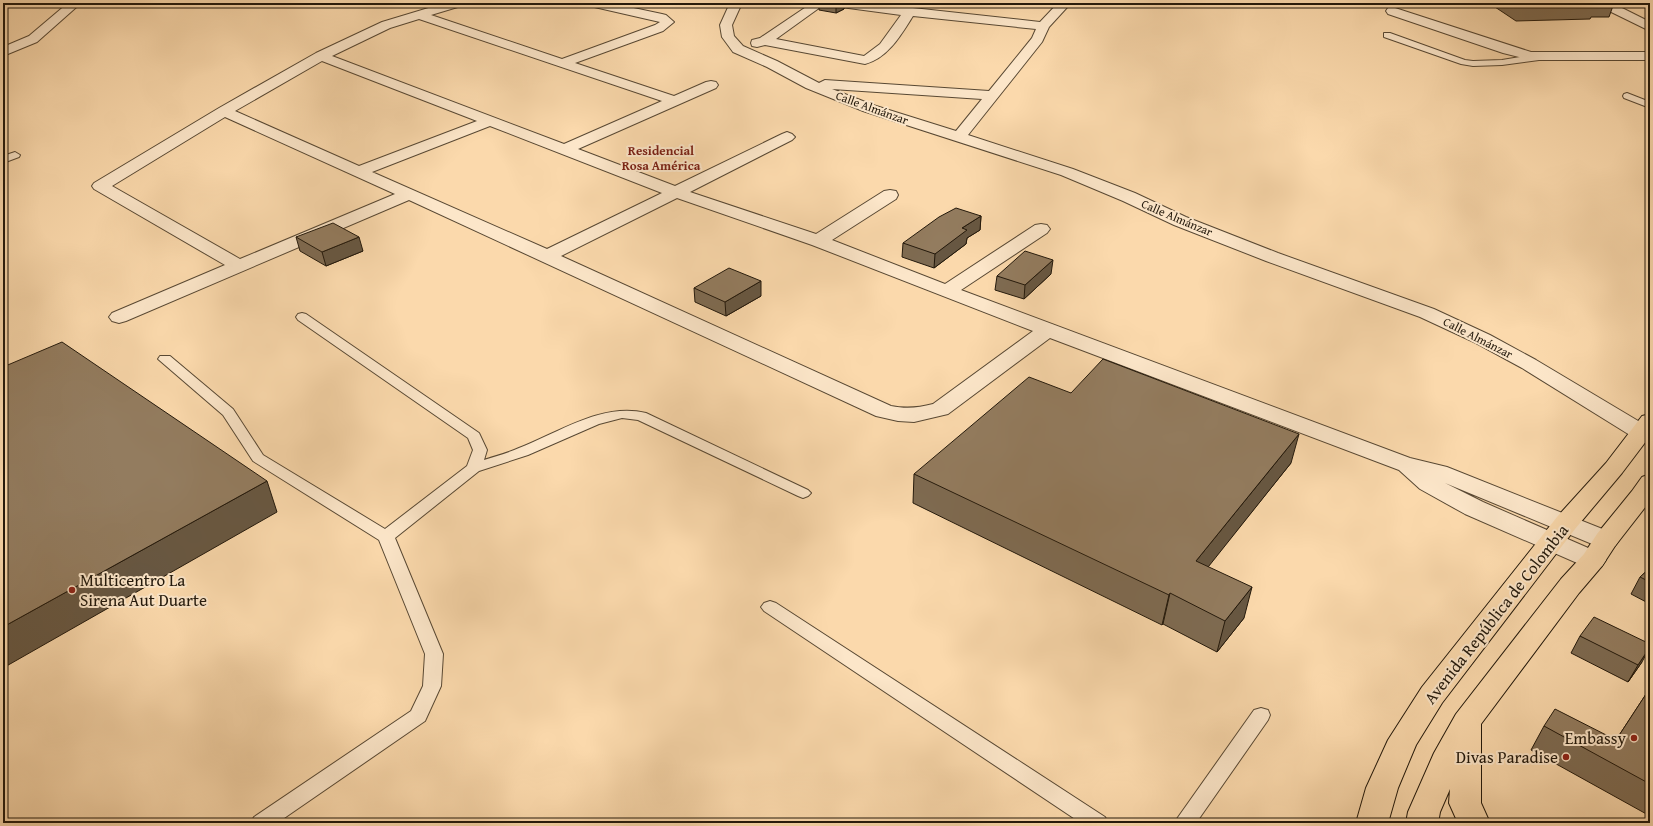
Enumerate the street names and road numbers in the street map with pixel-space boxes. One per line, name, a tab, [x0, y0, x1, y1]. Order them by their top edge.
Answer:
street label: Calle Almánzar	[834, 87, 911, 129]
street label: Calle Almánzar	[1139, 195, 1216, 240]
street label: Calle Almánzar	[1441, 313, 1516, 362]
street label: Avenida República de Colombia	[1417, 518, 1574, 709]

